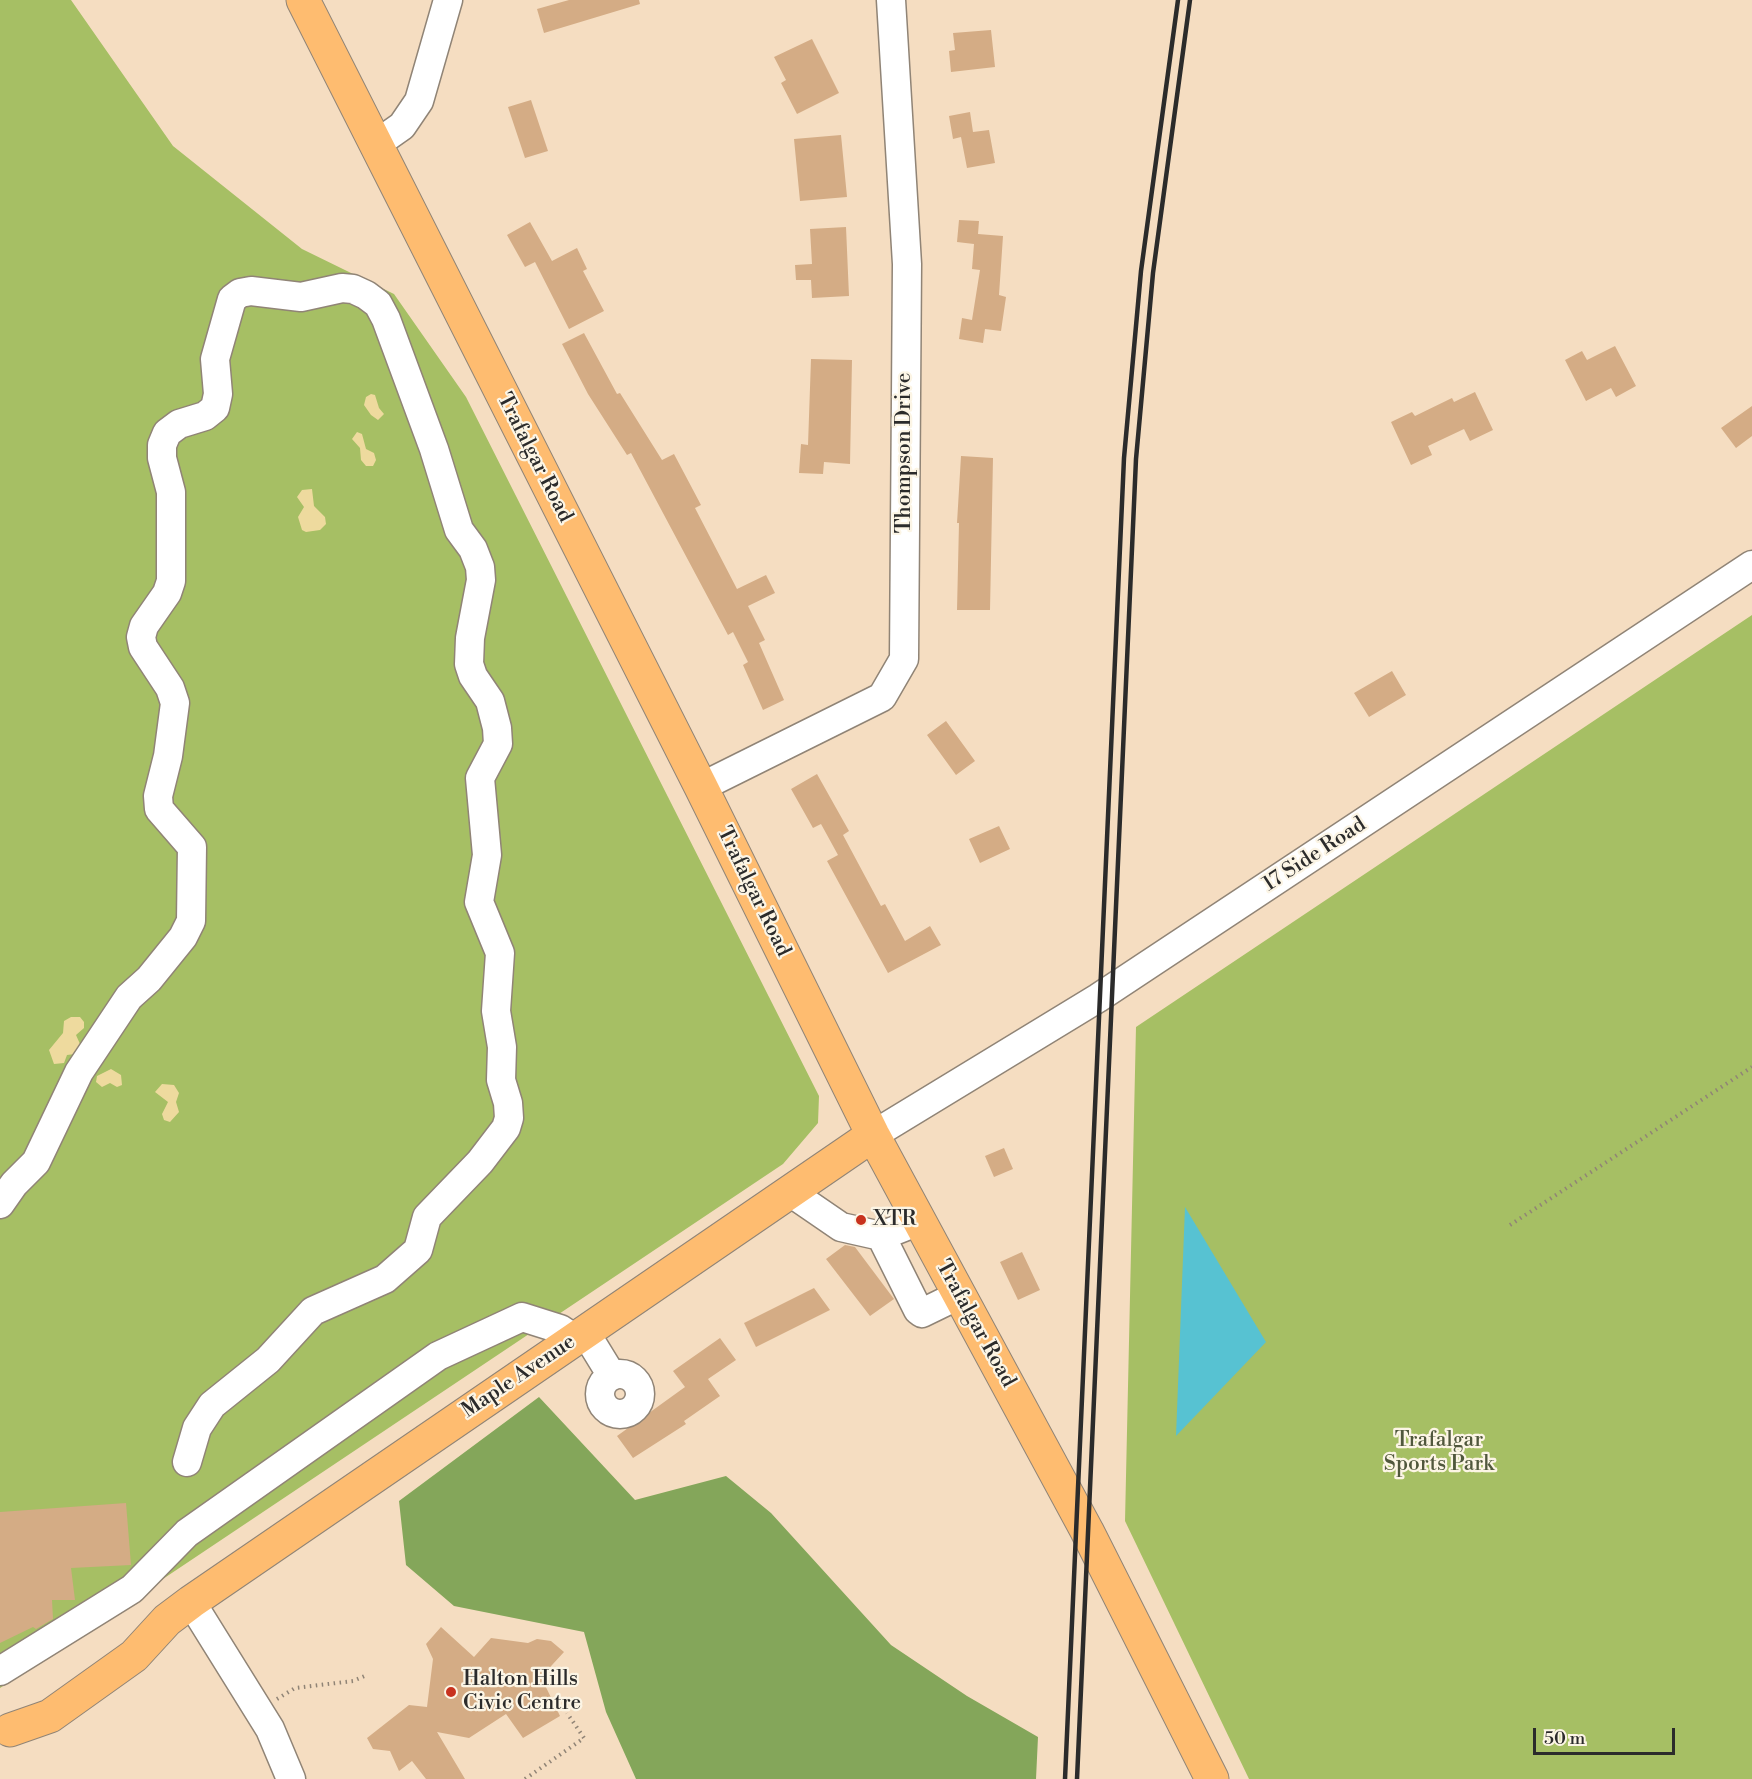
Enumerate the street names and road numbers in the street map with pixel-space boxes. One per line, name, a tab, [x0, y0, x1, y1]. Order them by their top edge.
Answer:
street label: Thompson Drive	[892, 373, 918, 533]
street label: Trafalgar Road	[491, 389, 577, 527]
street label: 17 Side Road	[1259, 812, 1371, 898]
street label: Trafalgar Road	[711, 823, 795, 961]
street label: Trafalgar Road	[930, 1256, 1020, 1392]
street label: Maple Avenue	[457, 1330, 581, 1424]

